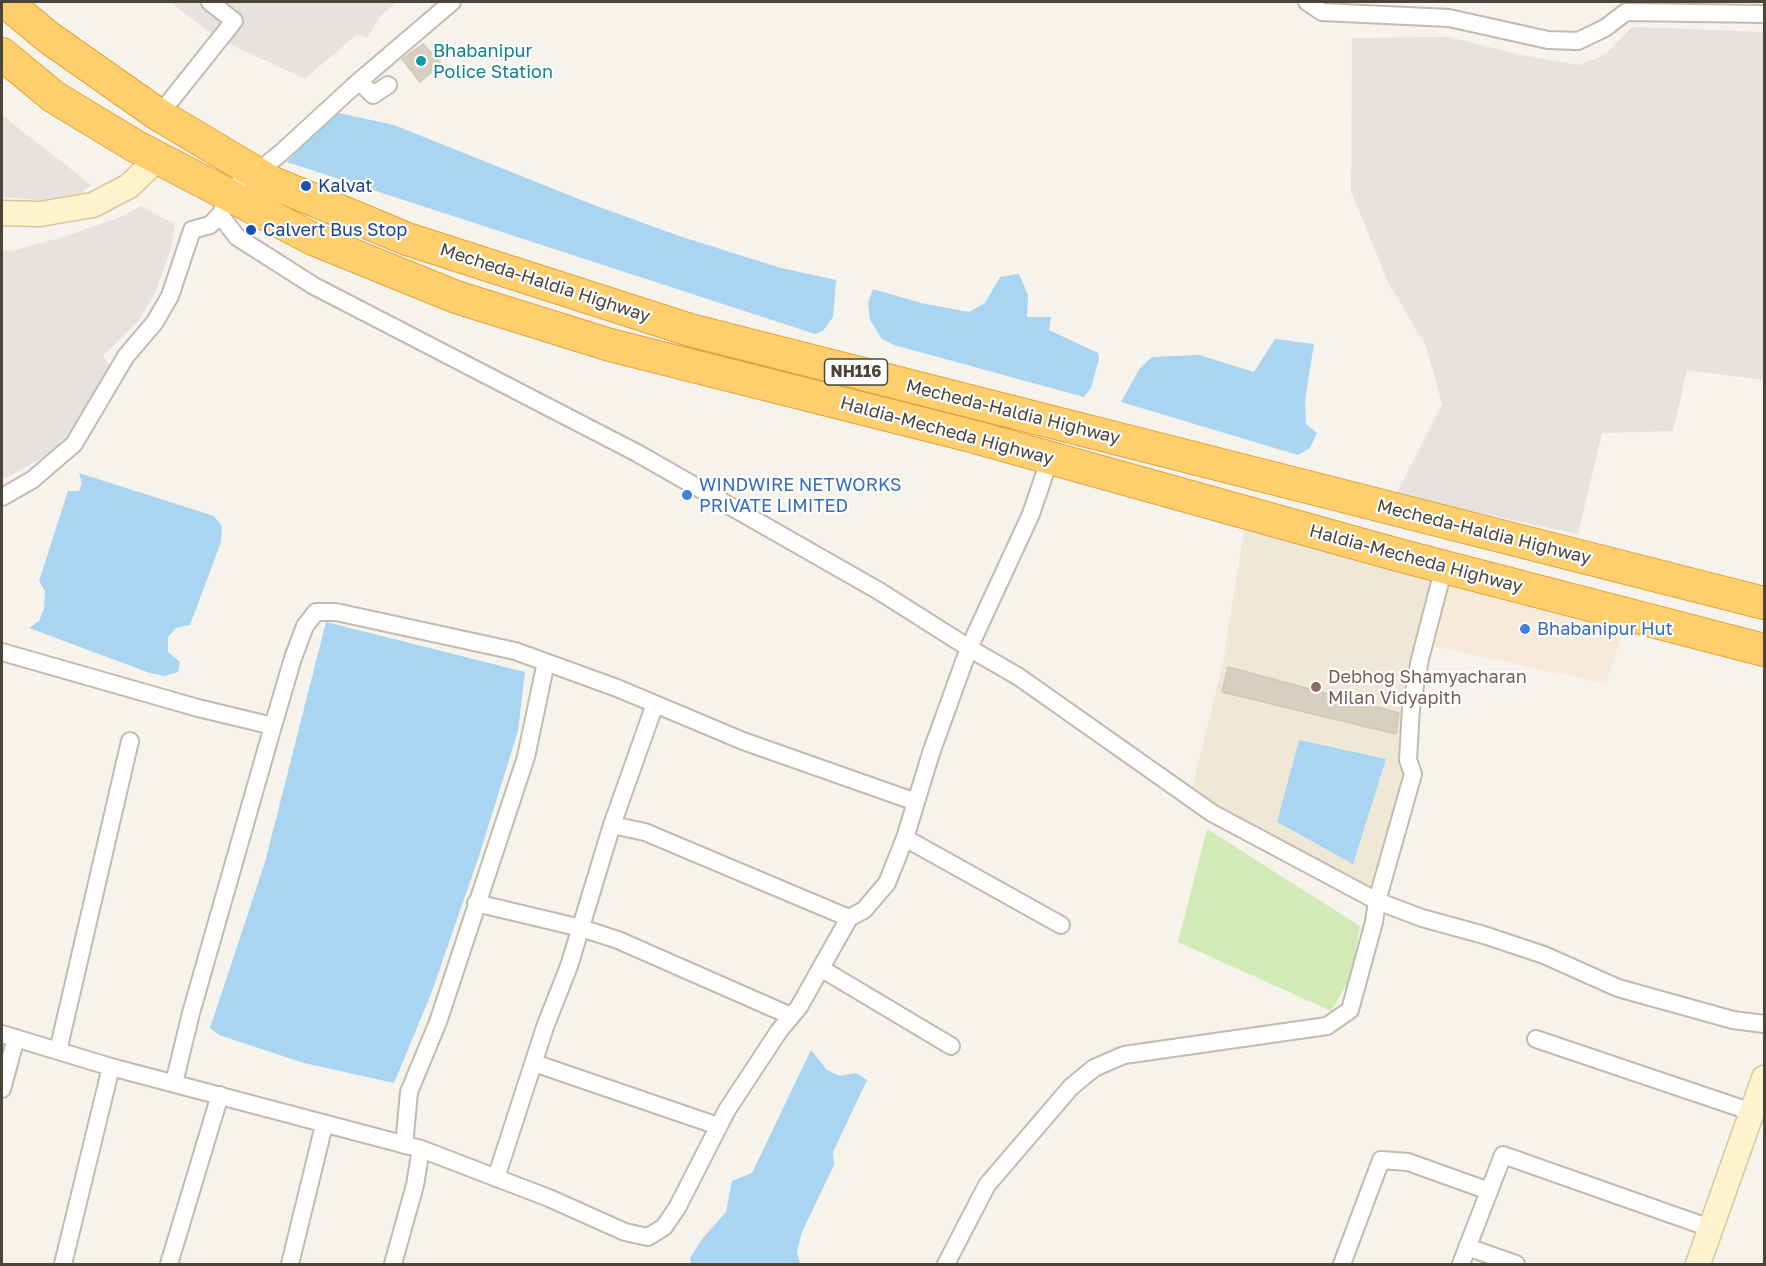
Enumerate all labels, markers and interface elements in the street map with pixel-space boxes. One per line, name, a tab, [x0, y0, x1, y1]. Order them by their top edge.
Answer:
place label: Bhabanipur Police Station	[433, 40, 553, 82]
marker: Bhabanipur Police Station	[414, 54, 428, 68]
place label: Kalvat	[318, 175, 373, 197]
marker: Kalvat	[299, 179, 313, 193]
place label: Calvert Bus Stop	[263, 219, 407, 241]
marker: Calvert Bus Stop	[244, 223, 258, 237]
street label: Mecheda-Haldia Highway	[437, 239, 653, 327]
road number: NH116	[824, 359, 888, 385]
street label: Mecheda-Haldia Highway	[904, 375, 1122, 449]
street label: Haldia-Mecheda Highway	[838, 392, 1056, 470]
place label: WINDWIRE NETWORKS PRIVATE LIMITED	[699, 474, 901, 516]
marker: WINDWIRE NETWORKS PRIVATE LIMITED	[680, 488, 694, 502]
street label: Mecheda-Haldia Highway	[1375, 495, 1593, 569]
street label: Haldia-Mecheda Highway	[1307, 520, 1525, 598]
place label: Bhabanipur Hut	[1537, 618, 1673, 640]
marker: Bhabanipur Hut	[1518, 622, 1532, 636]
place label: Debhog Shamyacharan Milan Vidyapith	[1328, 666, 1527, 708]
marker: Debhog Shamyacharan Milan Vidyapith	[1309, 680, 1323, 694]

